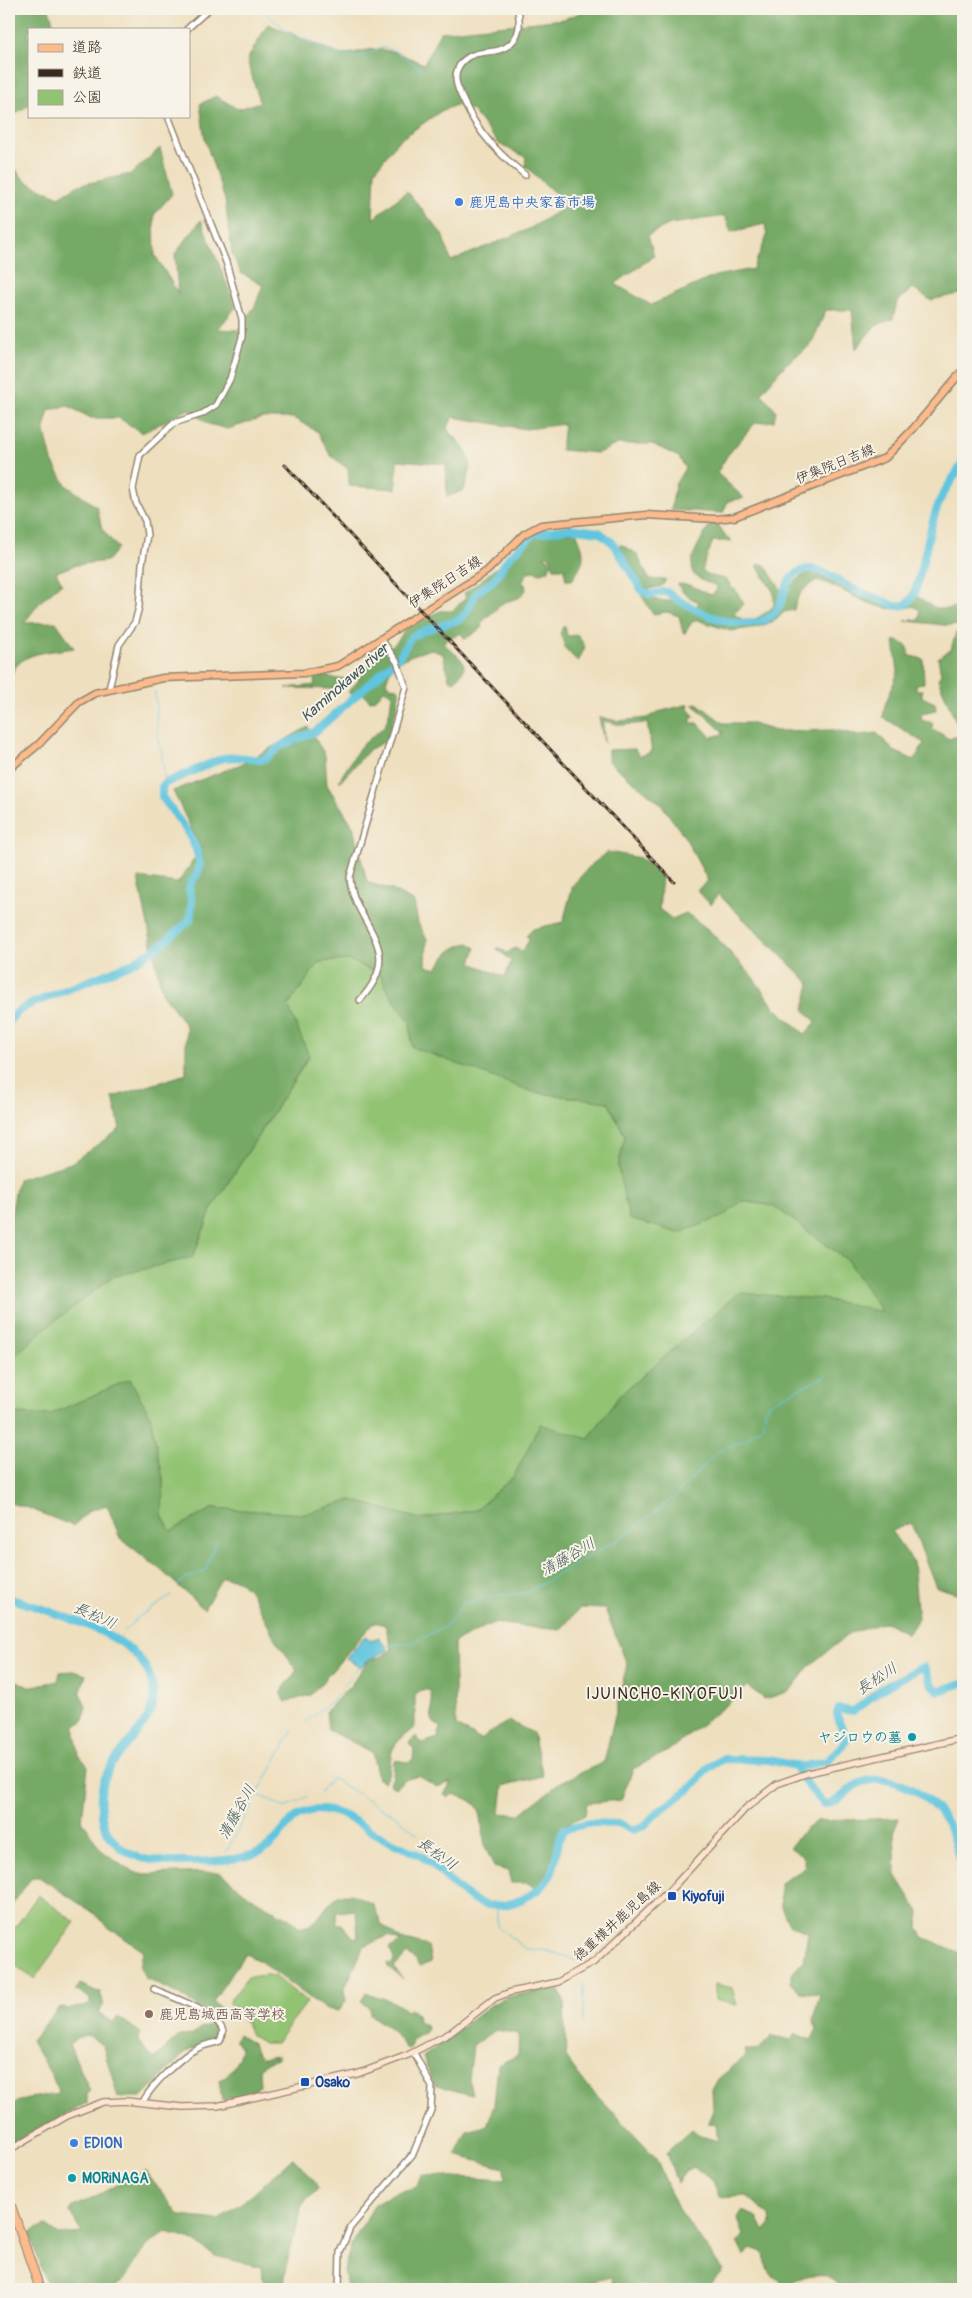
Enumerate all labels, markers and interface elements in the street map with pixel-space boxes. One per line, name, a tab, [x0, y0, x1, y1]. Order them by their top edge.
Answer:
legend	[28, 28, 190, 118]
text: 道路	[72, 38, 102, 57]
text: 鉄道	[72, 64, 102, 83]
text: 公園	[72, 88, 102, 107]
place label: 鹿児島中央家畜市場	[469, 194, 595, 211]
marker: 鹿児島中央家畜市場	[453, 196, 465, 208]
street label: 伊集院日吉線	[793, 440, 877, 488]
street label: 伊集院日吉線	[405, 552, 485, 612]
water label: Kaminokawa river	[297, 639, 394, 726]
water label: 清藤谷川	[537, 1534, 599, 1580]
water label: 長松川	[71, 1598, 119, 1634]
water label: 長松川	[853, 1659, 901, 1699]
district label: IJUINCHO-KIYOFUJI	[586, 1684, 744, 1704]
place label: ヤジロウの墓	[818, 1729, 902, 1746]
marker: ヤジロウの墓	[906, 1731, 918, 1743]
water label: 清藤谷川	[214, 1781, 260, 1843]
water label: 長松川	[413, 1833, 461, 1875]
street label: 徳重横井鹿児島線	[570, 1877, 664, 1965]
place label: Kiyofuji	[682, 1888, 725, 1905]
marker: Kiyofuji	[666, 1890, 678, 1902]
place label: 鹿児島城西高等学校	[159, 2006, 285, 2023]
marker: 鹿児島城西高等学校	[143, 2008, 155, 2020]
place label: Osako	[315, 2074, 350, 2091]
marker: Osako	[299, 2076, 311, 2088]
place label: EDION	[84, 2135, 122, 2152]
marker: EDION	[68, 2137, 80, 2149]
place label: MORiNAGA	[82, 2170, 149, 2187]
marker: MORiNAGA	[66, 2172, 78, 2184]

